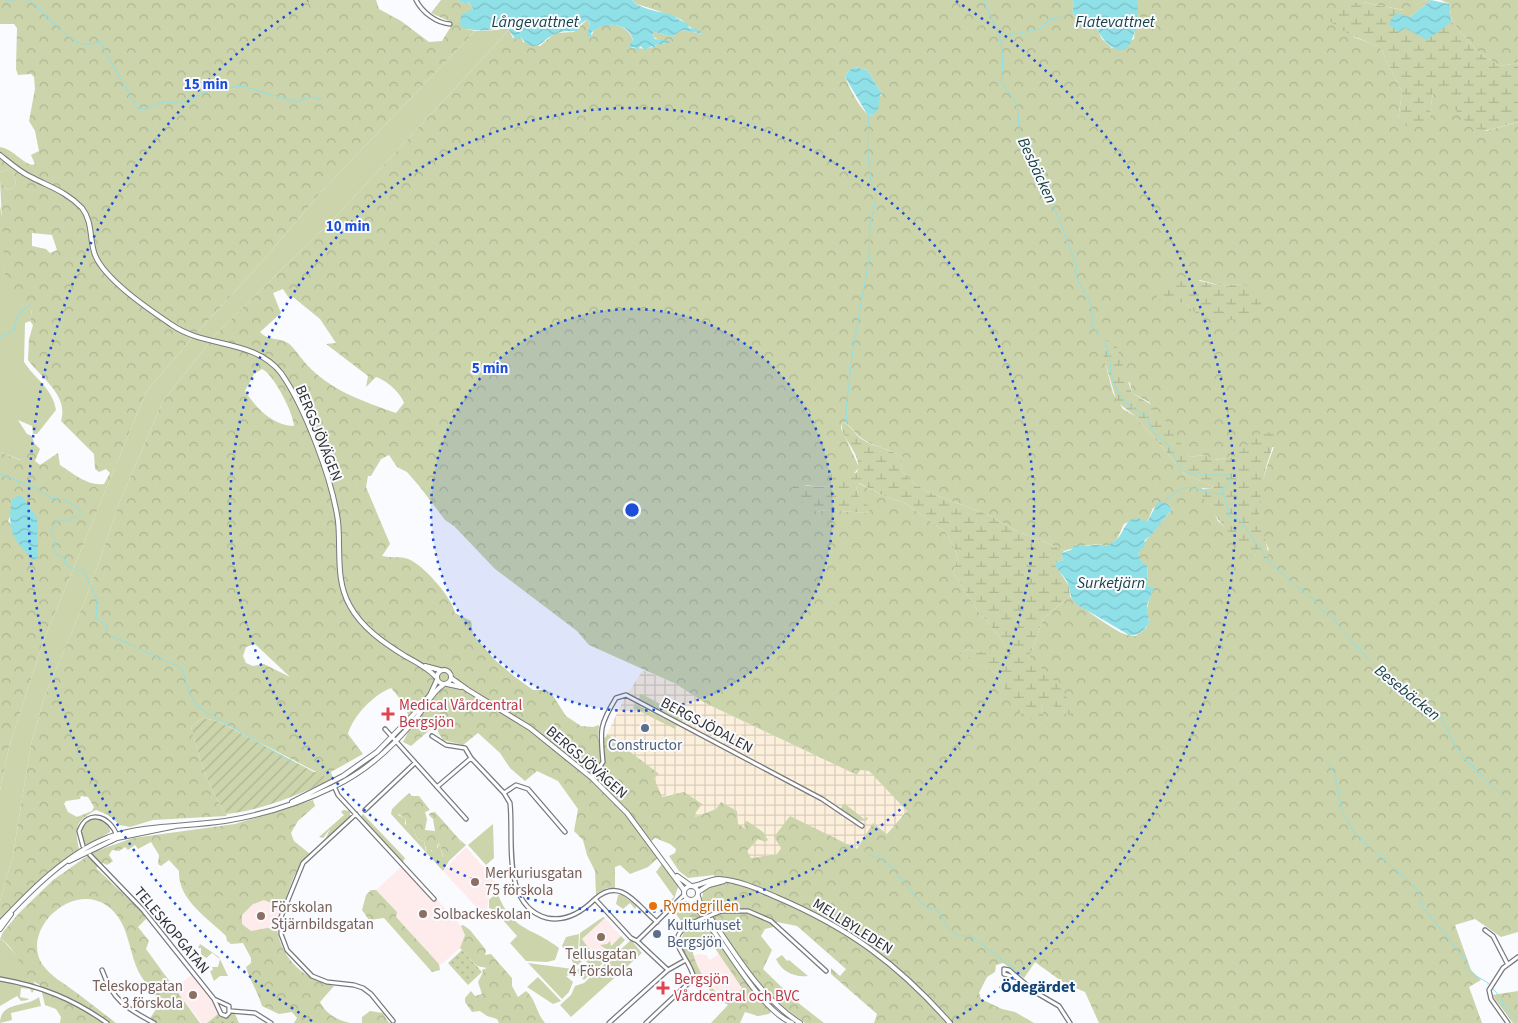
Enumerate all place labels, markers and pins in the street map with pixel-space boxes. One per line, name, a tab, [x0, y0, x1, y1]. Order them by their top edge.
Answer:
centre of rings	[623, 501, 641, 519]
place label: Medical Vårdcentral Bergsjön	[399, 695, 522, 733]
marker: Medical Vårdcentral Bergsjön	[381, 707, 395, 721]
marker: Constructor	[639, 722, 651, 734]
place label: Constructor	[608, 735, 683, 756]
place label: Merkuriusgatan 75 förskola	[485, 863, 582, 901]
marker: Merkuriusgatan 75 förskola	[469, 876, 481, 888]
place label: Rymdgrillen	[663, 896, 739, 917]
place label: Förskolan Stjärnbildsgatan	[271, 897, 374, 935]
marker: Rymdgrillen	[647, 900, 659, 912]
place label: Solbackeskolan	[433, 904, 531, 925]
marker: Solbackeskolan	[417, 908, 429, 920]
marker: Förskolan Stjärnbildsgatan	[255, 910, 267, 922]
place label: Kulturhuset Bergsjön	[667, 915, 741, 953]
marker: Kulturhuset Bergsjön	[651, 928, 663, 940]
marker: Tellusgatan 4 Förskola	[595, 931, 607, 943]
place label: Tellusgatan 4 Förskola	[565, 944, 637, 982]
place label: Bergsjön Vårdcentral och BVC	[674, 969, 800, 1007]
place label: Teleskopgatan 3 förskola	[92, 976, 183, 1014]
marker: Bergsjön Vårdcentral och BVC	[656, 981, 670, 995]
marker: Teleskopgatan 3 förskola	[187, 989, 199, 1001]

